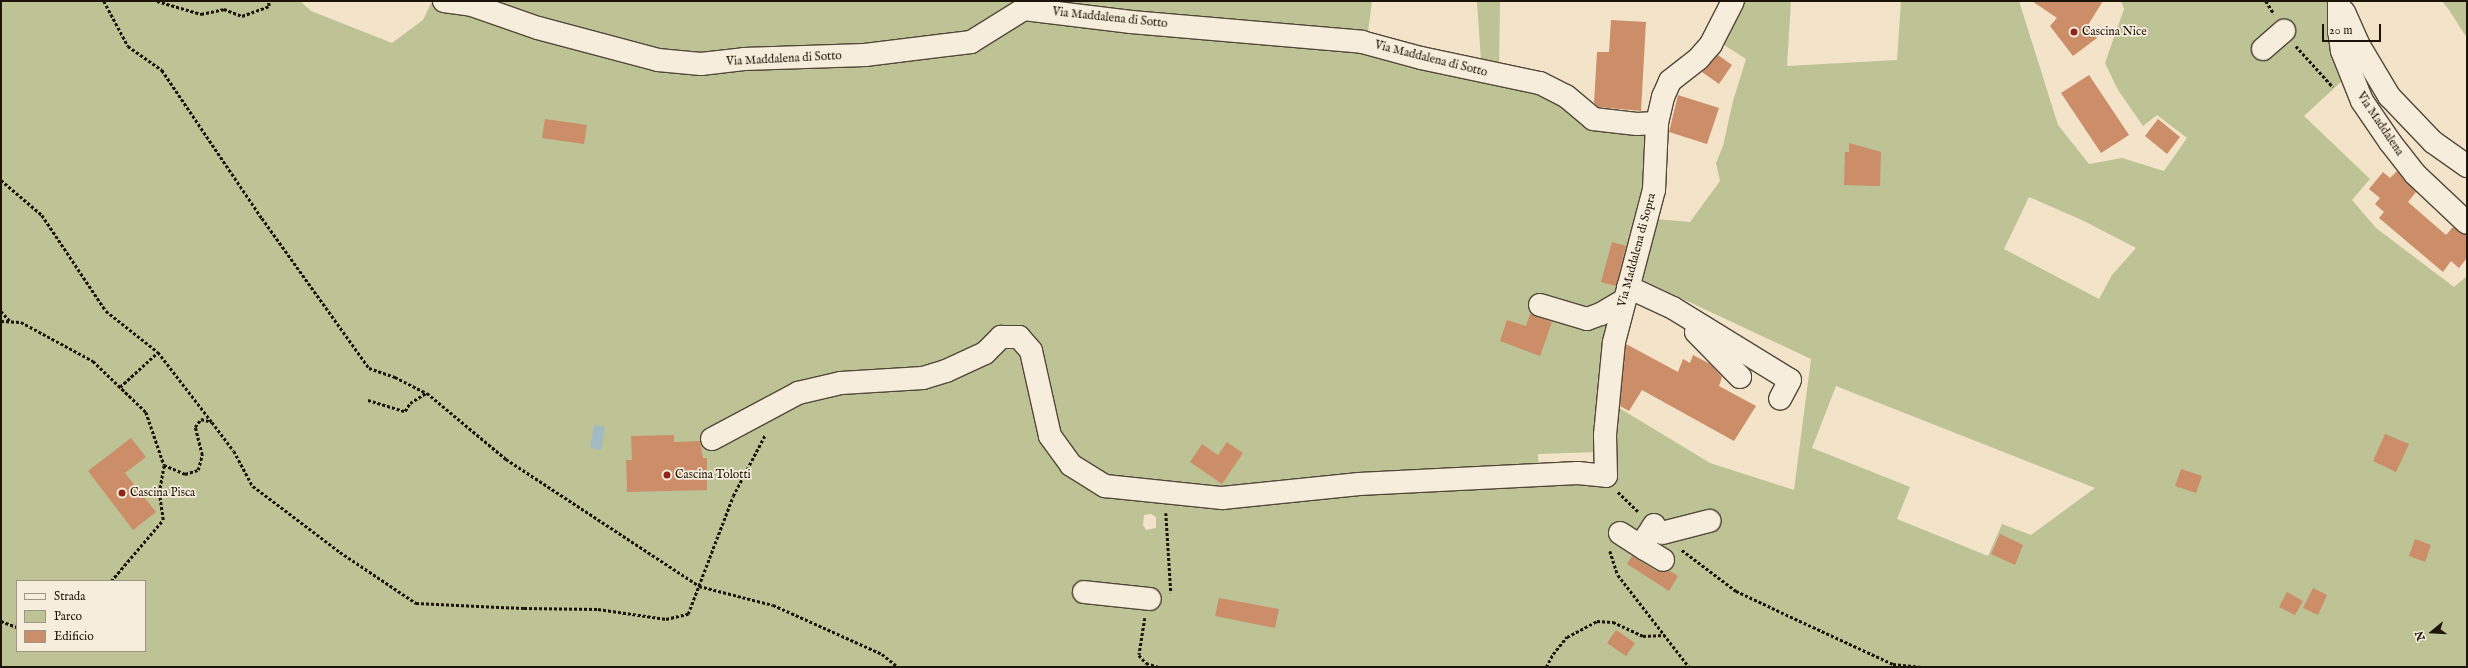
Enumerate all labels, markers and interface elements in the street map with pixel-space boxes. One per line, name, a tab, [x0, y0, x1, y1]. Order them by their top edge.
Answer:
street label: Via Maddalena di Sotto	[1052, 5, 1168, 31]
scale bar	[2324, 16, 2383, 42]
text: 20 m	[2329, 23, 2352, 38]
place label: Cascina Nice	[2082, 25, 2147, 39]
marker: Cascina Nice	[2069, 27, 2079, 37]
street label: Via Maddalena di Sotto	[1373, 38, 1489, 80]
street label: Via Maddalena di Sotto	[726, 49, 842, 69]
street label: Via Maddalena	[2353, 89, 2407, 159]
street label: Via Maddalena di Sopra	[1615, 192, 1659, 308]
place label: Cascina Tolotti	[675, 468, 751, 482]
marker: Cascina Tolotti	[662, 470, 672, 480]
place label: Cascina Pisca	[130, 486, 195, 500]
marker: Cascina Pisca	[117, 488, 127, 498]
legend	[16, 580, 146, 652]
text: Strada	[54, 589, 85, 604]
text: Parco	[54, 609, 82, 624]
north arrow	[2412, 612, 2452, 652]
text: Edificio	[54, 629, 94, 644]
text: N	[2412, 629, 2429, 642]

